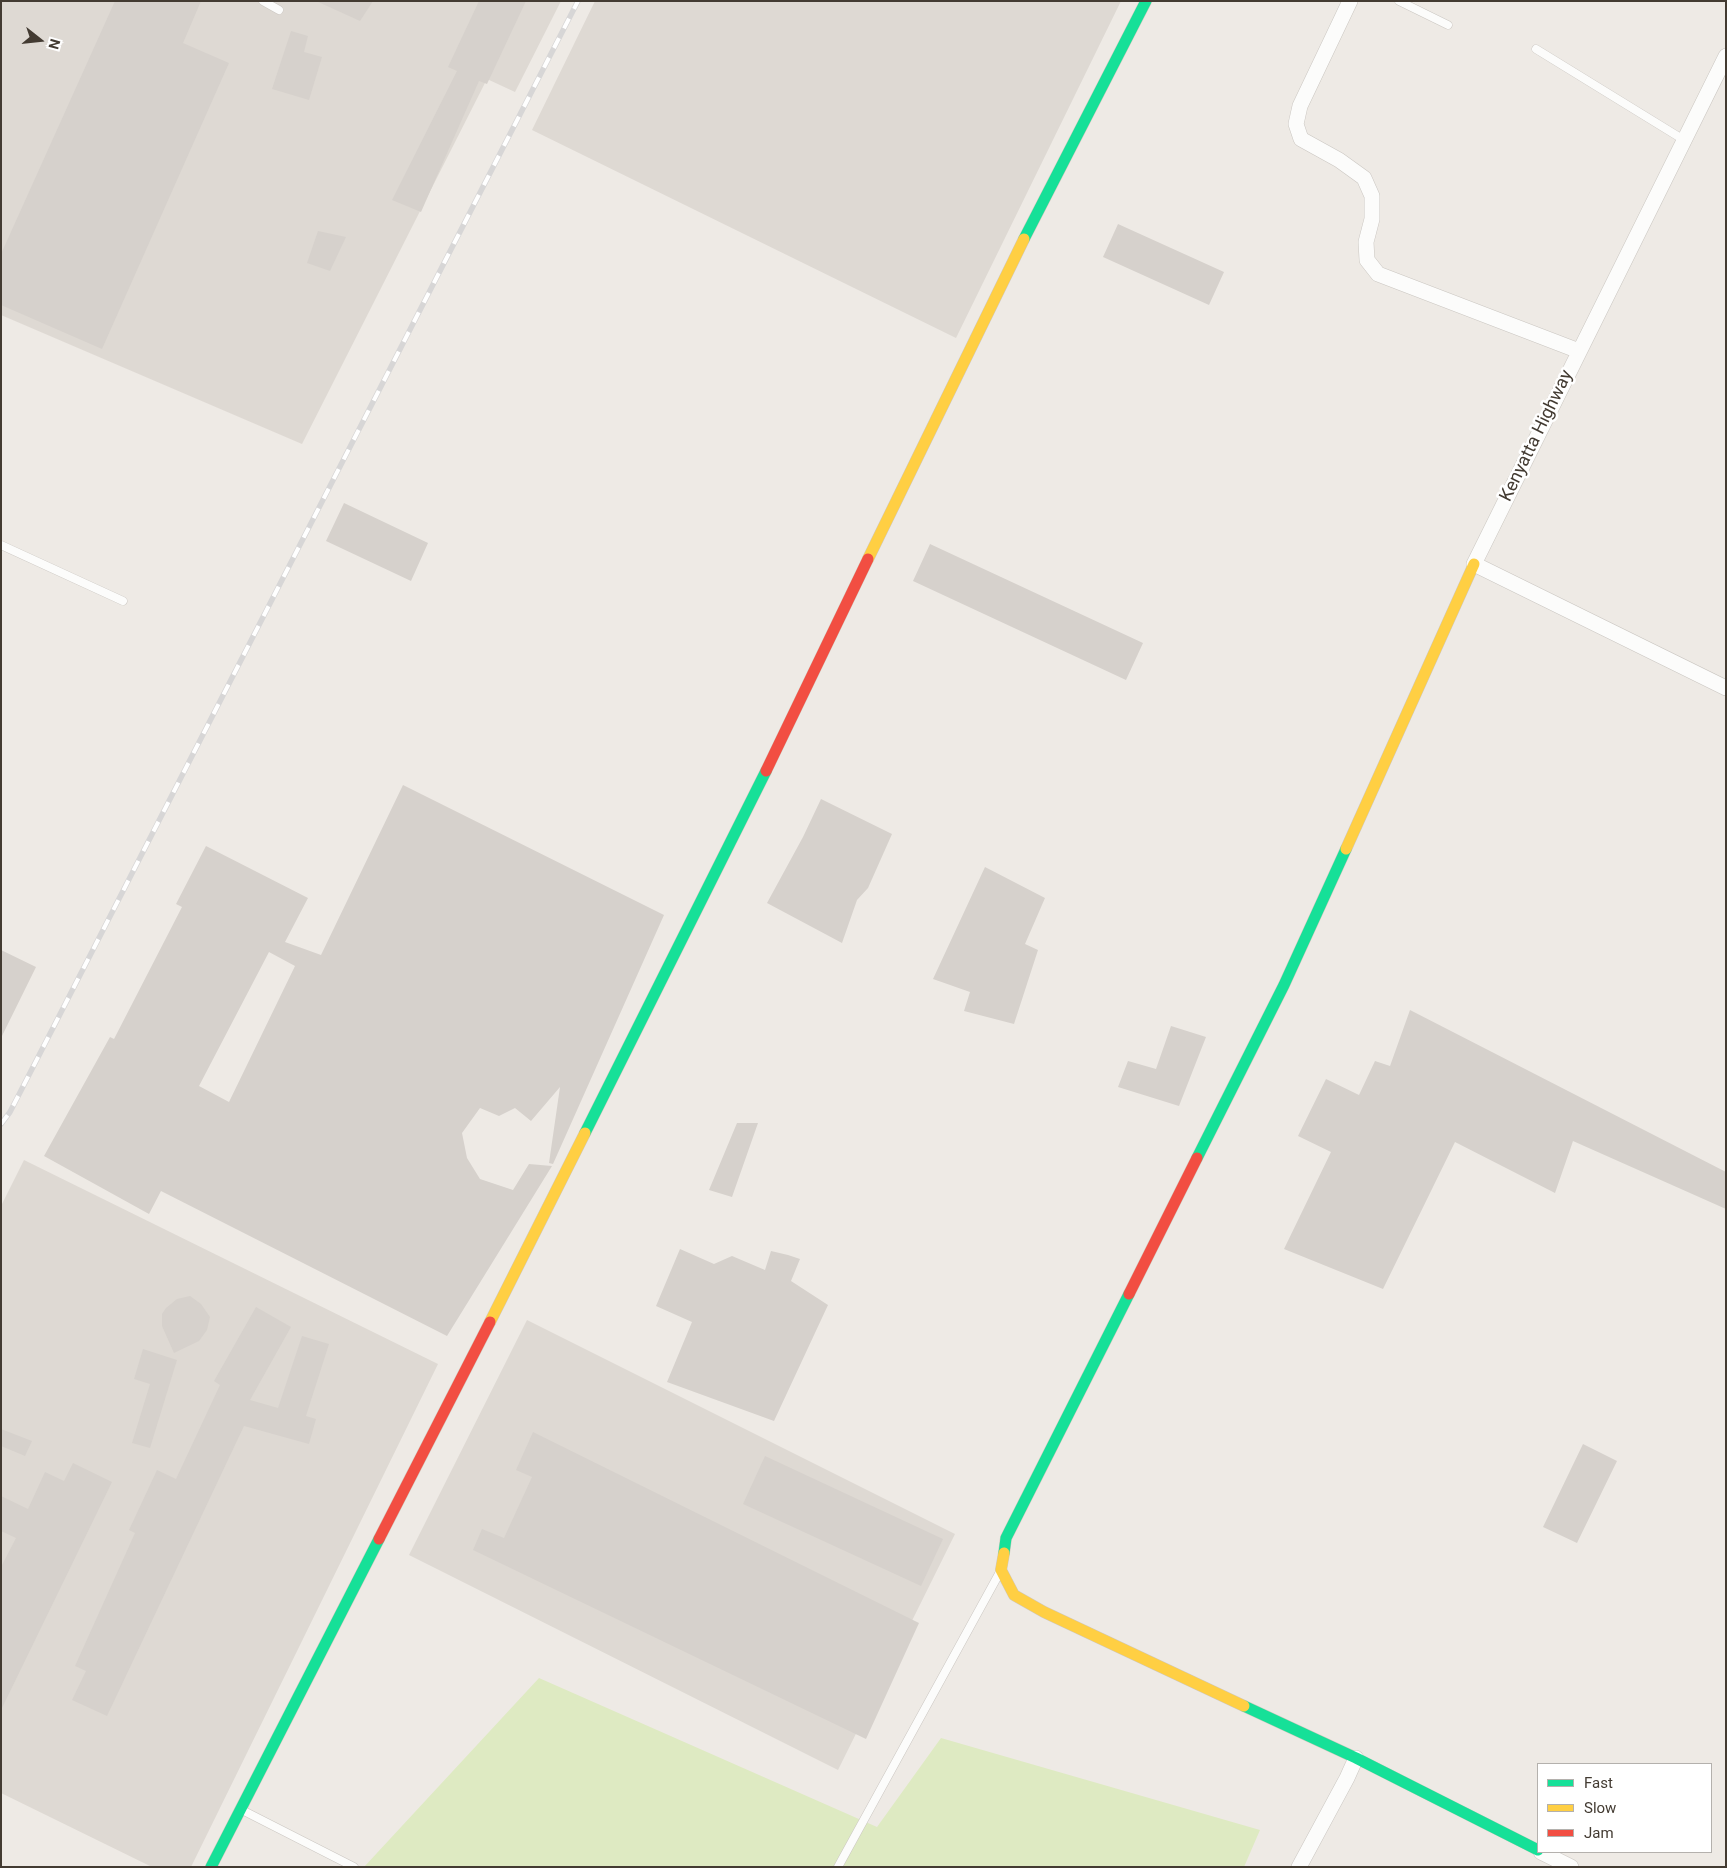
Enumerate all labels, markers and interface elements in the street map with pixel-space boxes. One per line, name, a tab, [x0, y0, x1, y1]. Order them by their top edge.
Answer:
north arrow	[15, 15, 65, 65]
text: N	[45, 37, 63, 51]
street label: Kenyatta Highway	[1496, 367, 1578, 505]
legend	[1537, 1763, 1712, 1853]
text: Fast	[1584, 1774, 1613, 1792]
text: Slow	[1584, 1799, 1616, 1817]
text: Jam	[1584, 1824, 1614, 1842]

